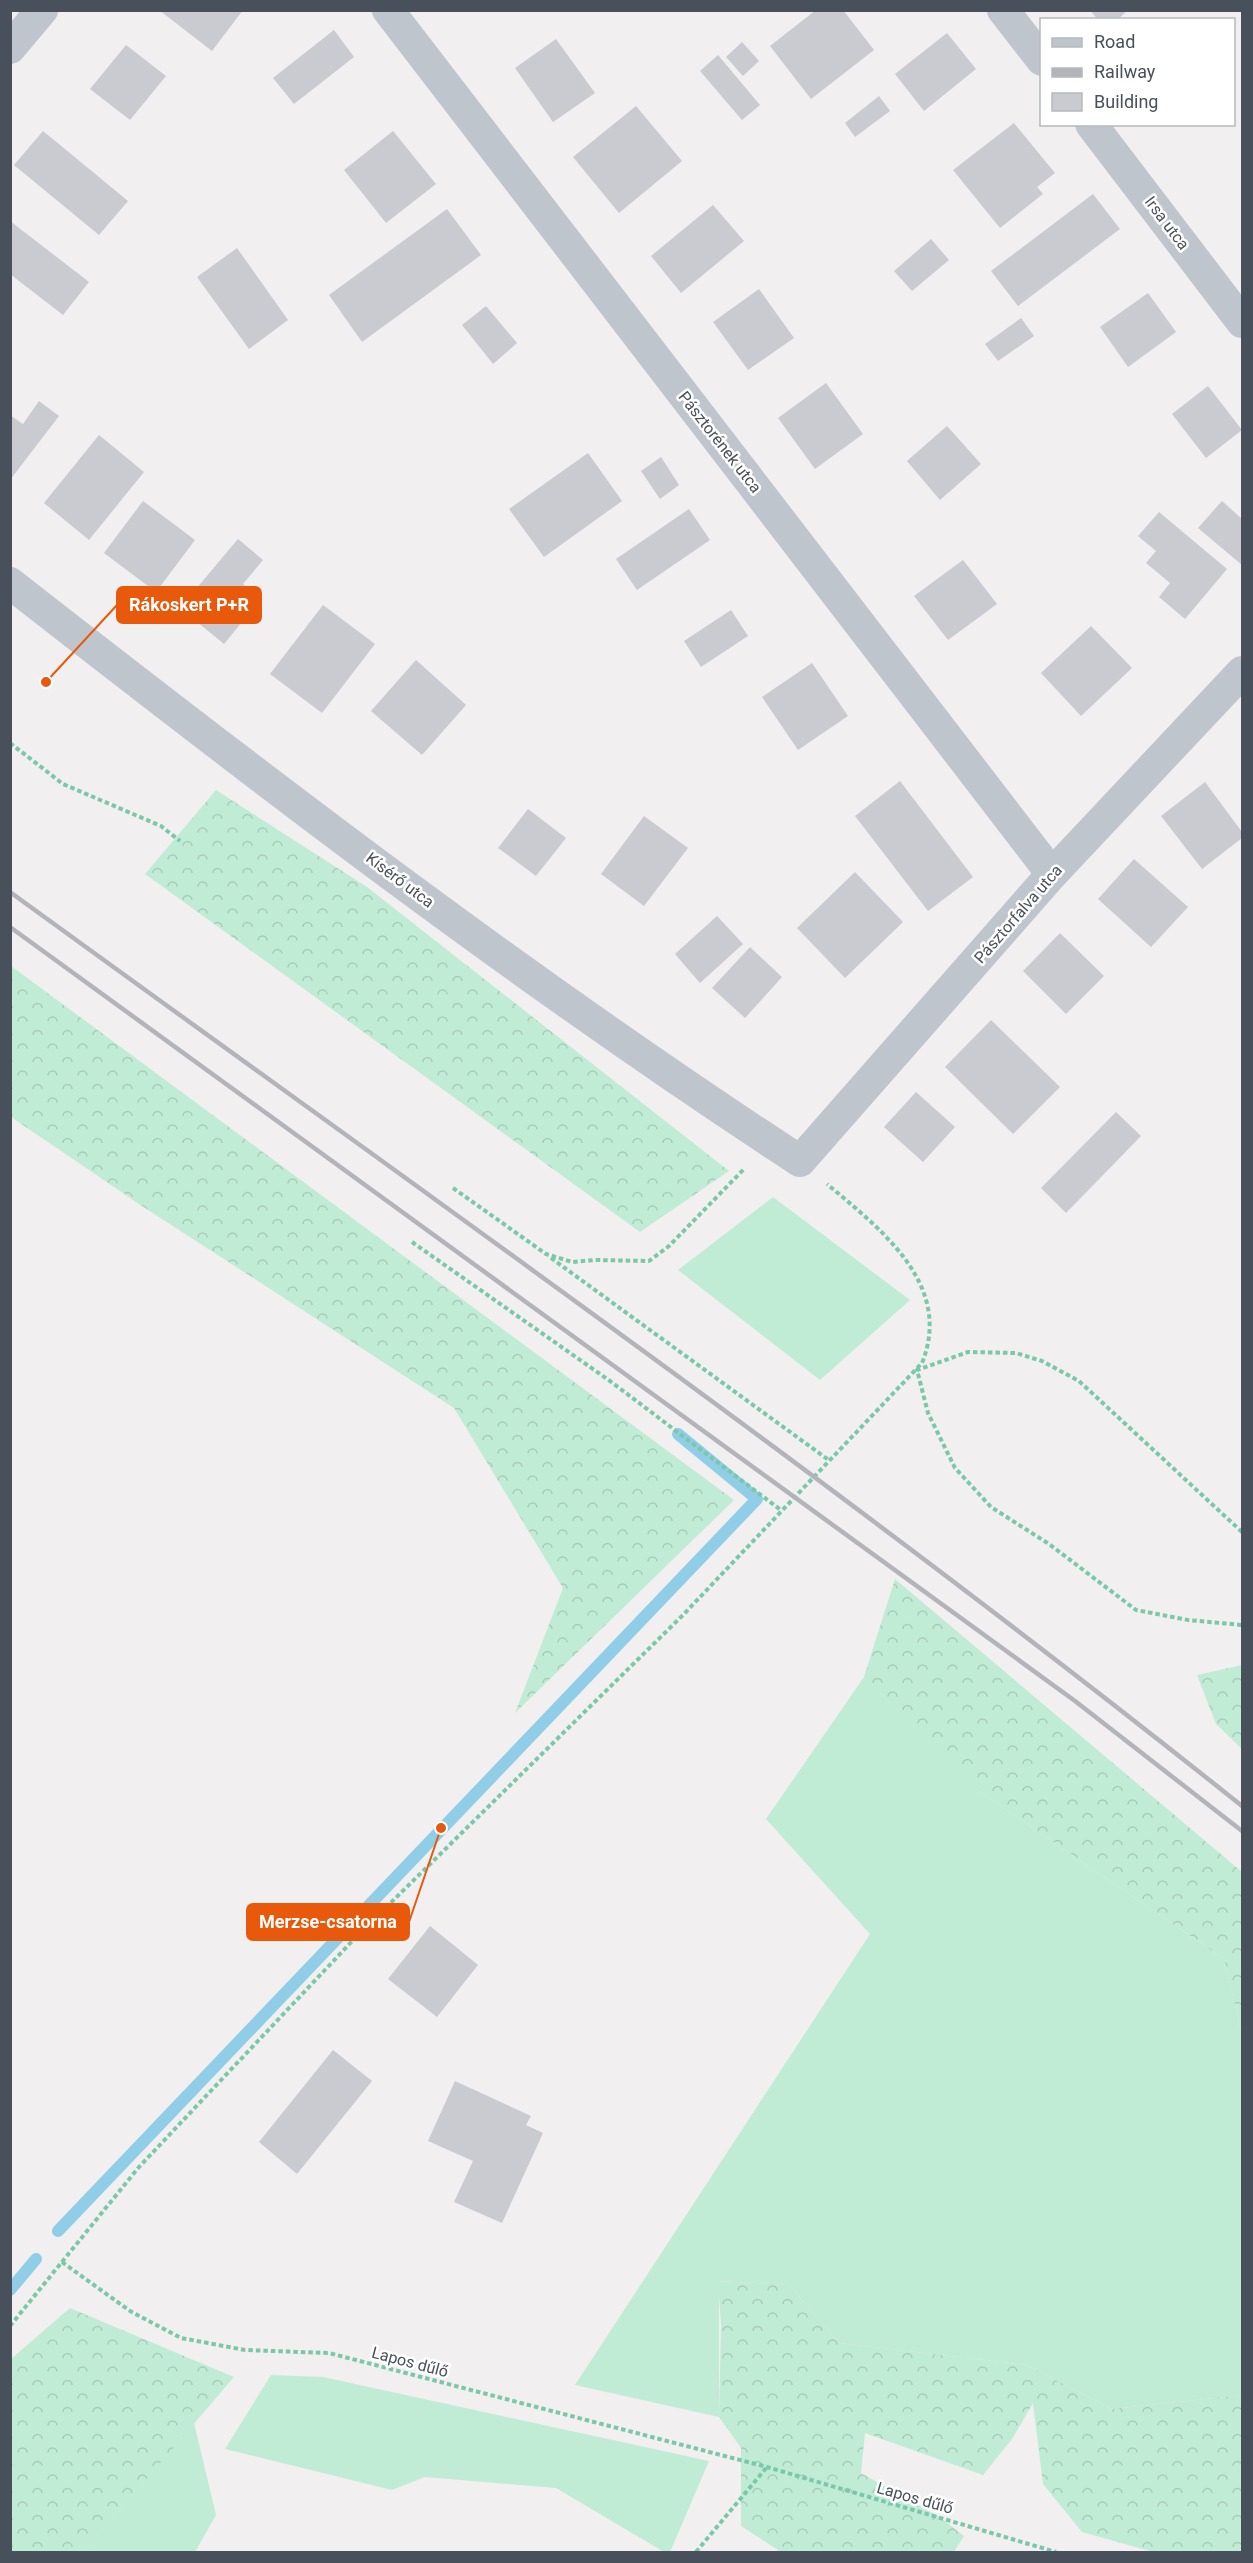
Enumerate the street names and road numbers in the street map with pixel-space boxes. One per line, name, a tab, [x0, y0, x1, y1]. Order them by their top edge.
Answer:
street label: Irsa utca	[1141, 193, 1193, 253]
street label: Pásztorének utca	[675, 388, 765, 496]
street label: Kísérő utca	[362, 848, 438, 912]
street label: Pásztorfalva utca	[970, 861, 1066, 967]
street label: Lapos dűlő	[370, 2343, 450, 2381]
street label: Lapos dűlő	[875, 2478, 955, 2518]

